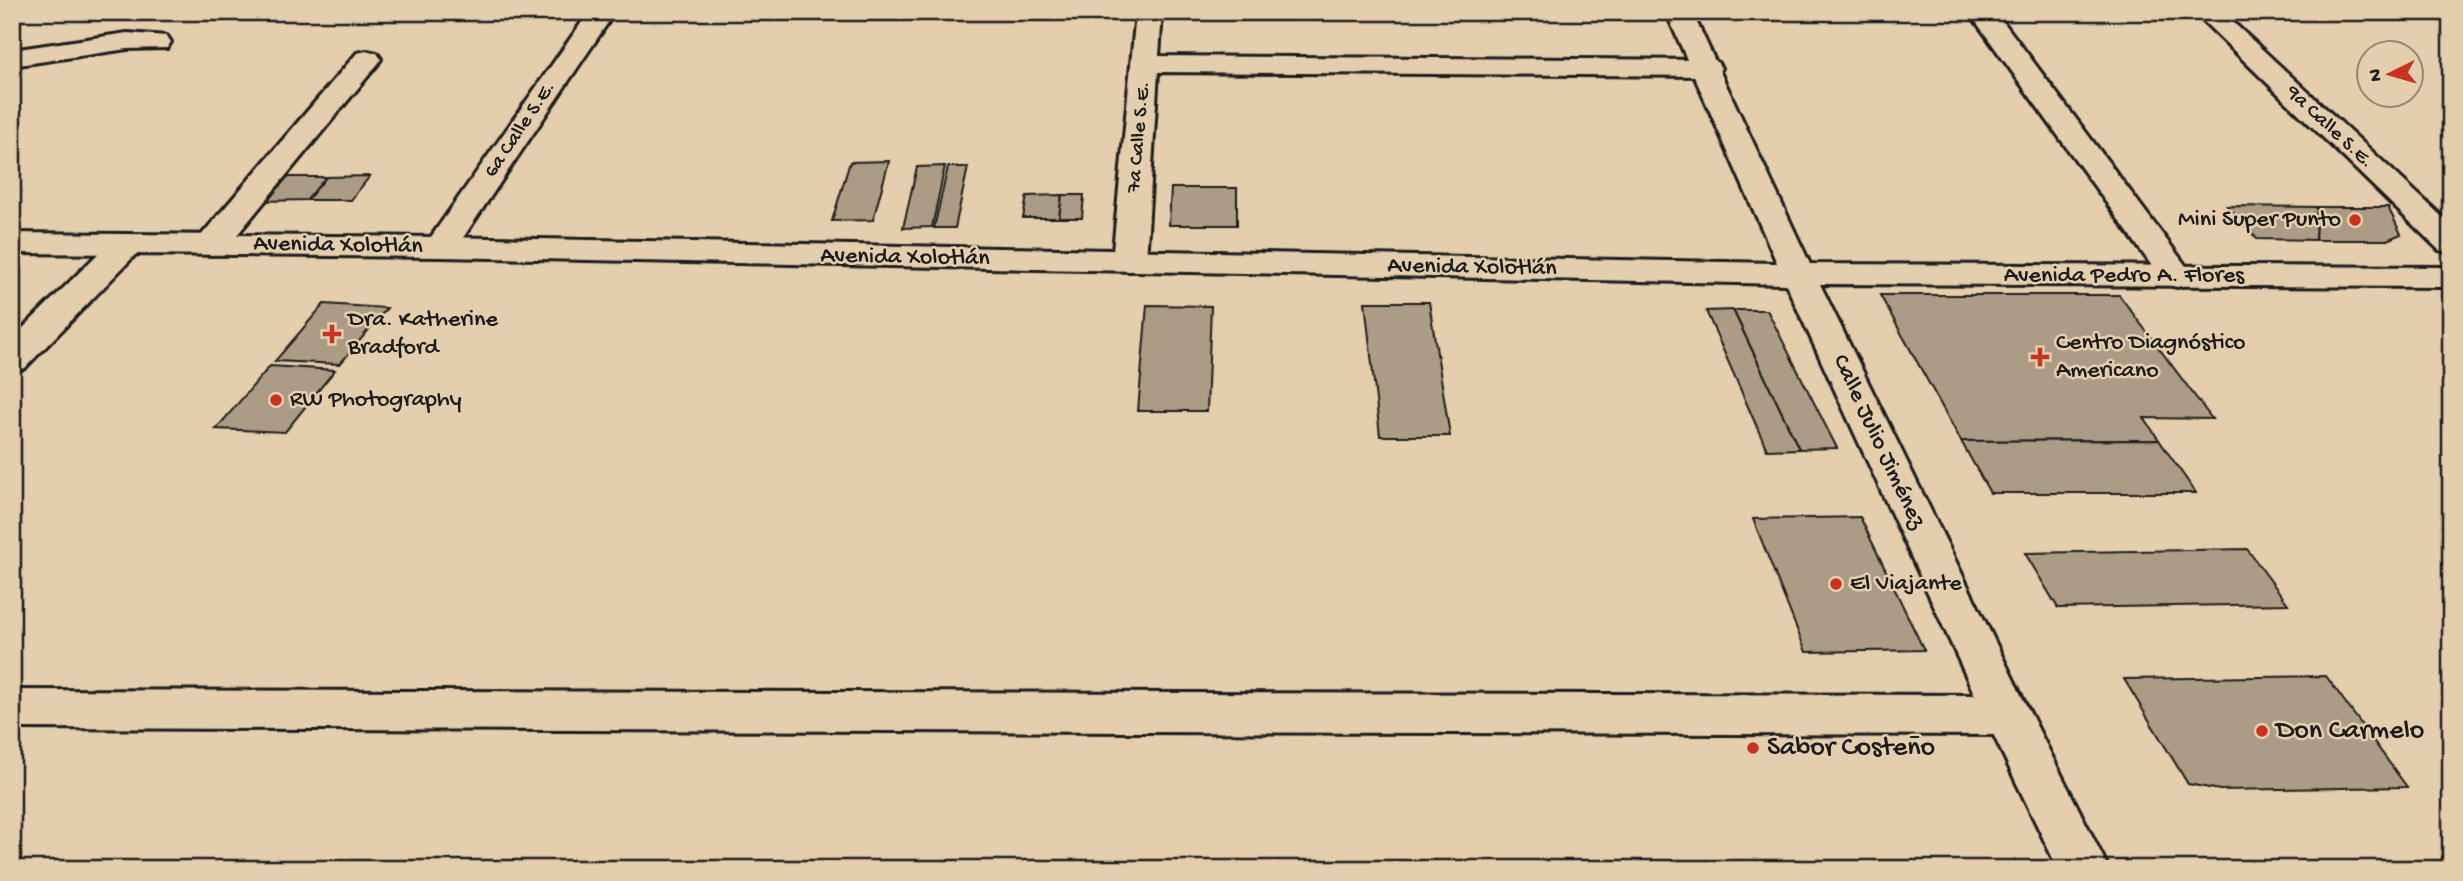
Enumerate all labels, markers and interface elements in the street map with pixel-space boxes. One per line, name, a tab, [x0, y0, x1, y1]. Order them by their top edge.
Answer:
north arrow	[2354, 38, 2424, 108]
text: N	[2365, 68, 2389, 82]
street label: 6a Calle S.E.	[479, 77, 563, 183]
street label: 7a Calle S.E.	[1123, 80, 1157, 195]
street label: 9a Calle S.E.	[2279, 80, 2378, 175]
place label: Mini Super Punto	[2178, 206, 2341, 235]
marker: Mini Super Punto	[2347, 212, 2363, 228]
street label: Avenida Xolotlán	[253, 230, 424, 262]
street label: Avenida Xolotlán	[820, 242, 991, 274]
street label: Avenida Xolotlán	[1387, 252, 1558, 284]
street label: Avenida Pedro A. Flores	[2004, 262, 2245, 291]
place label: Dra. Katherine Bradford	[346, 306, 498, 363]
marker: Dra. Katherine Bradford	[322, 324, 342, 344]
place label: Centro Diagnóstico Americano	[2056, 329, 2245, 386]
marker: Centro Diagnóstico Americano	[2030, 347, 2050, 367]
street label: Calle Julio Jiménez	[1825, 350, 1932, 535]
place label: RW Photography	[290, 386, 462, 415]
marker: RW Photography	[268, 392, 284, 408]
place label: El Viajante	[1850, 570, 1962, 599]
marker: El Viajante	[1828, 576, 1844, 592]
place label: Don Carmelo	[2274, 715, 2424, 748]
marker: Don Carmelo	[2254, 723, 2270, 739]
place label: Sabor Costeño	[1767, 732, 1935, 765]
marker: Sabor Costeño	[1745, 740, 1761, 756]

